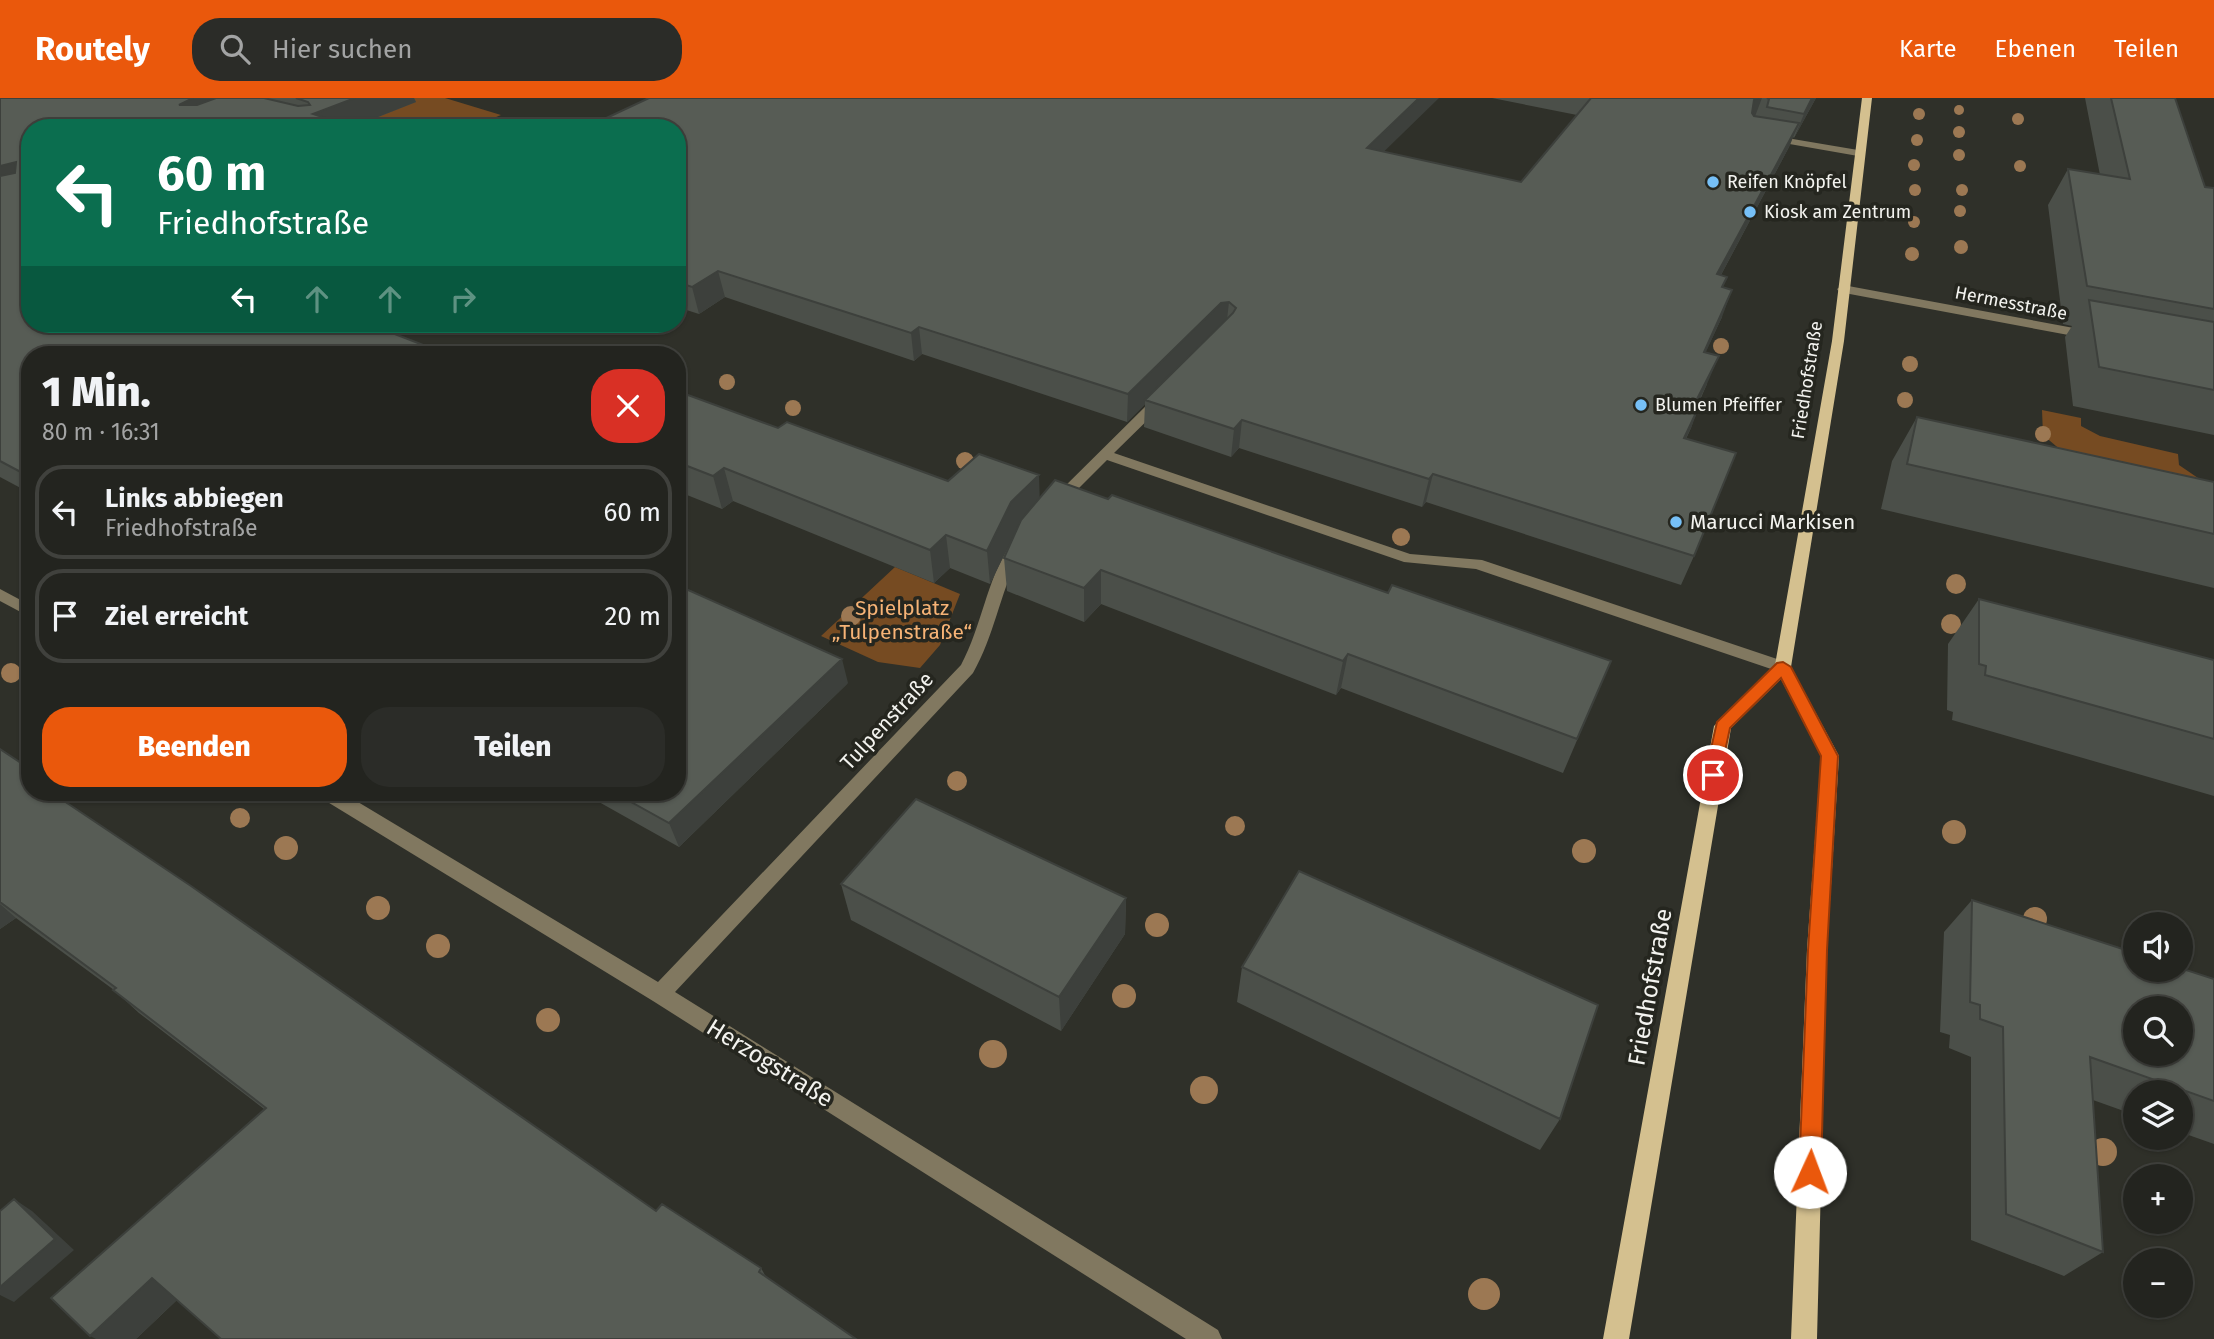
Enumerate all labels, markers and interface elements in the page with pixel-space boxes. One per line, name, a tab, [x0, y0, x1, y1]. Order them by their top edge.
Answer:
search box	[192, 18, 682, 81]
text: Routely	[35, 29, 150, 69]
icon: search	[216, 30, 254, 68]
text: Hier suchen	[272, 34, 412, 65]
text: Karte	[1899, 35, 1957, 63]
text: Ebenen	[1995, 35, 2076, 63]
text: Teilen	[2114, 35, 2179, 63]
text: 60 m	[157, 144, 266, 203]
icon: left	[42, 147, 133, 238]
place label: Reifen Knöpfel	[1727, 171, 1847, 193]
marker: Reifen Knöpfel	[1705, 174, 1721, 190]
place label: Kiosk am Zentrum	[1764, 201, 1911, 223]
text: Friedhofstraße	[157, 204, 369, 242]
marker: Kiosk am Zentrum	[1742, 204, 1758, 220]
icon: left	[225, 280, 263, 318]
icon: ahead	[298, 280, 336, 318]
icon: ahead	[371, 280, 409, 318]
icon: right	[444, 280, 482, 318]
street label: Hermesstraße	[1953, 281, 2069, 325]
street label: Friedhofstraße	[1787, 319, 1827, 441]
text: 1 Min.	[42, 367, 151, 417]
button: close	[591, 369, 665, 443]
place label: Blumen Pfeiffer	[1655, 394, 1782, 416]
marker: Blumen Pfeiffer	[1633, 397, 1649, 413]
text: 80 m · 16:31	[42, 418, 160, 446]
text: Links abbiegen	[105, 483, 284, 514]
icon: left	[46, 493, 84, 531]
text: 60 m	[603, 497, 661, 528]
place label: Marucci Markisen	[1690, 509, 1855, 535]
text: Friedhofstraße	[105, 514, 257, 542]
marker: Marucci Markisen	[1668, 514, 1684, 530]
park label: Spielplatz „Tulpenstraße“	[832, 595, 972, 645]
icon: arrive	[46, 597, 84, 635]
text: Ziel erreicht	[105, 601, 248, 632]
text: 20 m	[604, 601, 661, 632]
street label: Tulpenstraße	[835, 667, 939, 775]
button: Beenden	[42, 707, 347, 787]
button: Teilen	[361, 707, 665, 787]
pin	[1683, 745, 1743, 805]
icon: arrive	[1694, 756, 1732, 794]
street label: Friedhofstraße	[1622, 906, 1678, 1068]
map controls	[2123, 912, 2193, 1318]
button: sound	[2123, 912, 2193, 982]
button: search	[2123, 996, 2193, 1066]
street label: Herzogstraße	[702, 1013, 838, 1113]
button: layers	[2123, 1080, 2193, 1150]
position arrow	[1773, 1135, 1847, 1209]
button: +	[2123, 1164, 2193, 1234]
button: −	[2123, 1248, 2193, 1318]

